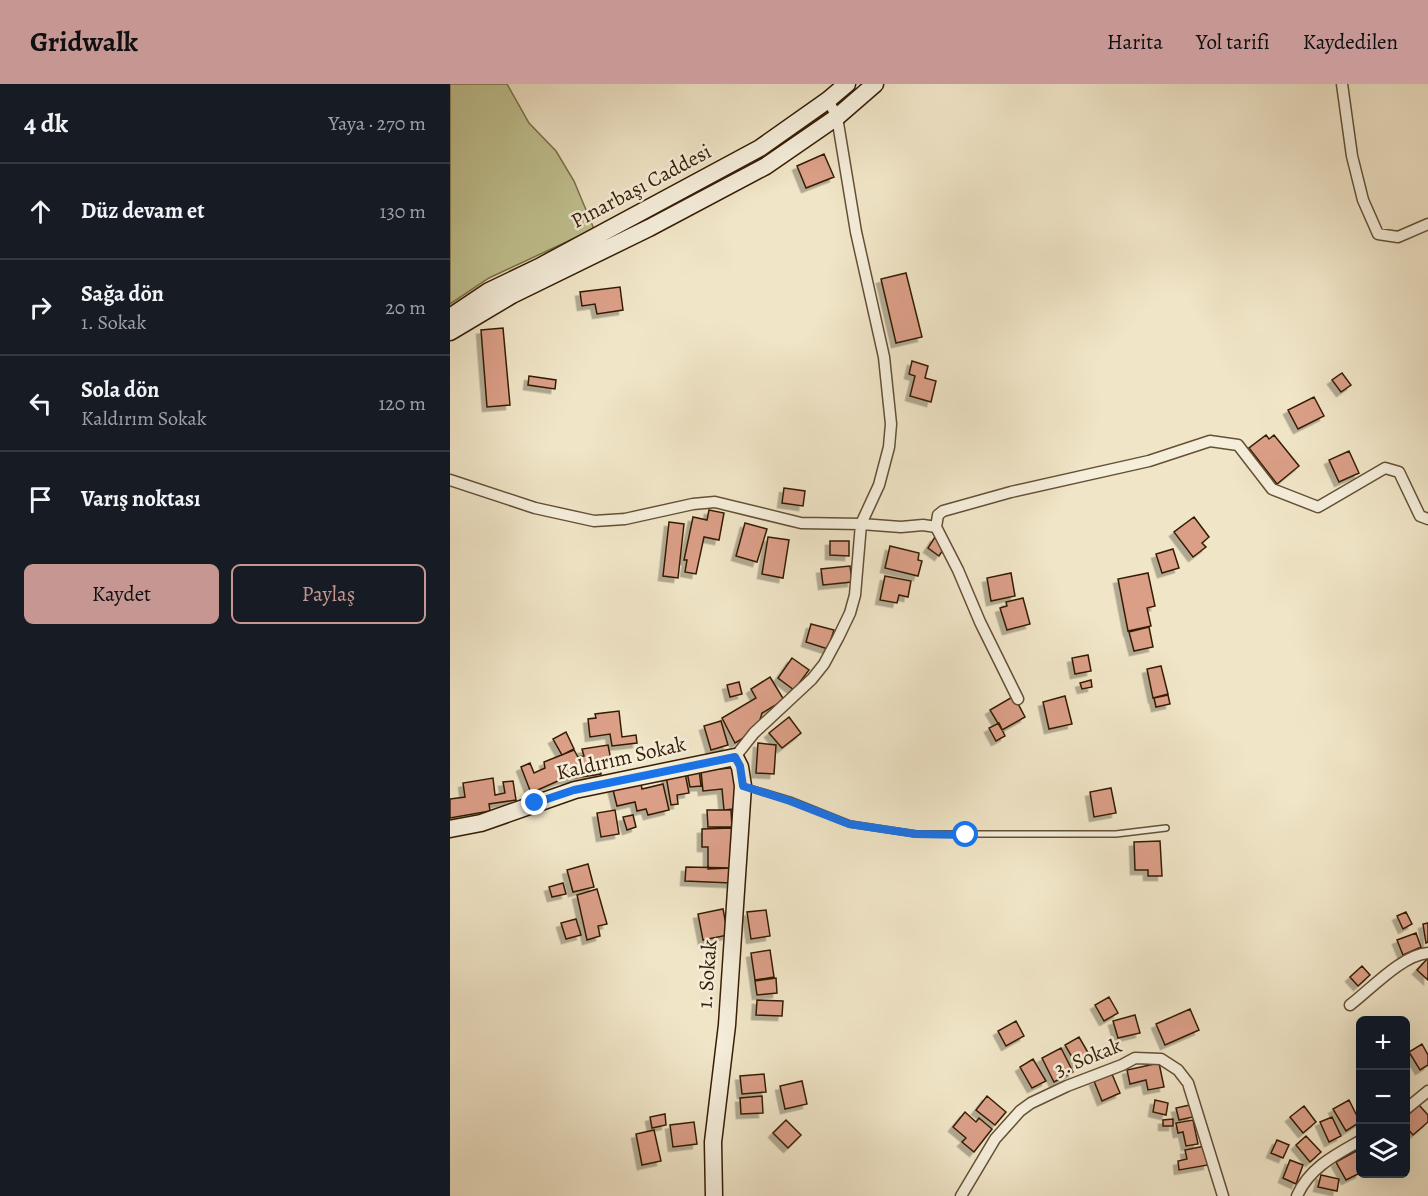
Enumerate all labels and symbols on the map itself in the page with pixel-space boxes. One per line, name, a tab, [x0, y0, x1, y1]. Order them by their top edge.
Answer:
street label: Pınarbaşı Caddesi	[566, 137, 716, 235]
street label: Kaldırım Sokak	[553, 729, 689, 786]
route end	[521, 789, 547, 815]
route start	[952, 821, 978, 847]
street label: 1. Sokak	[691, 938, 723, 1009]
street label: 3. Sokak	[1050, 1031, 1126, 1083]

